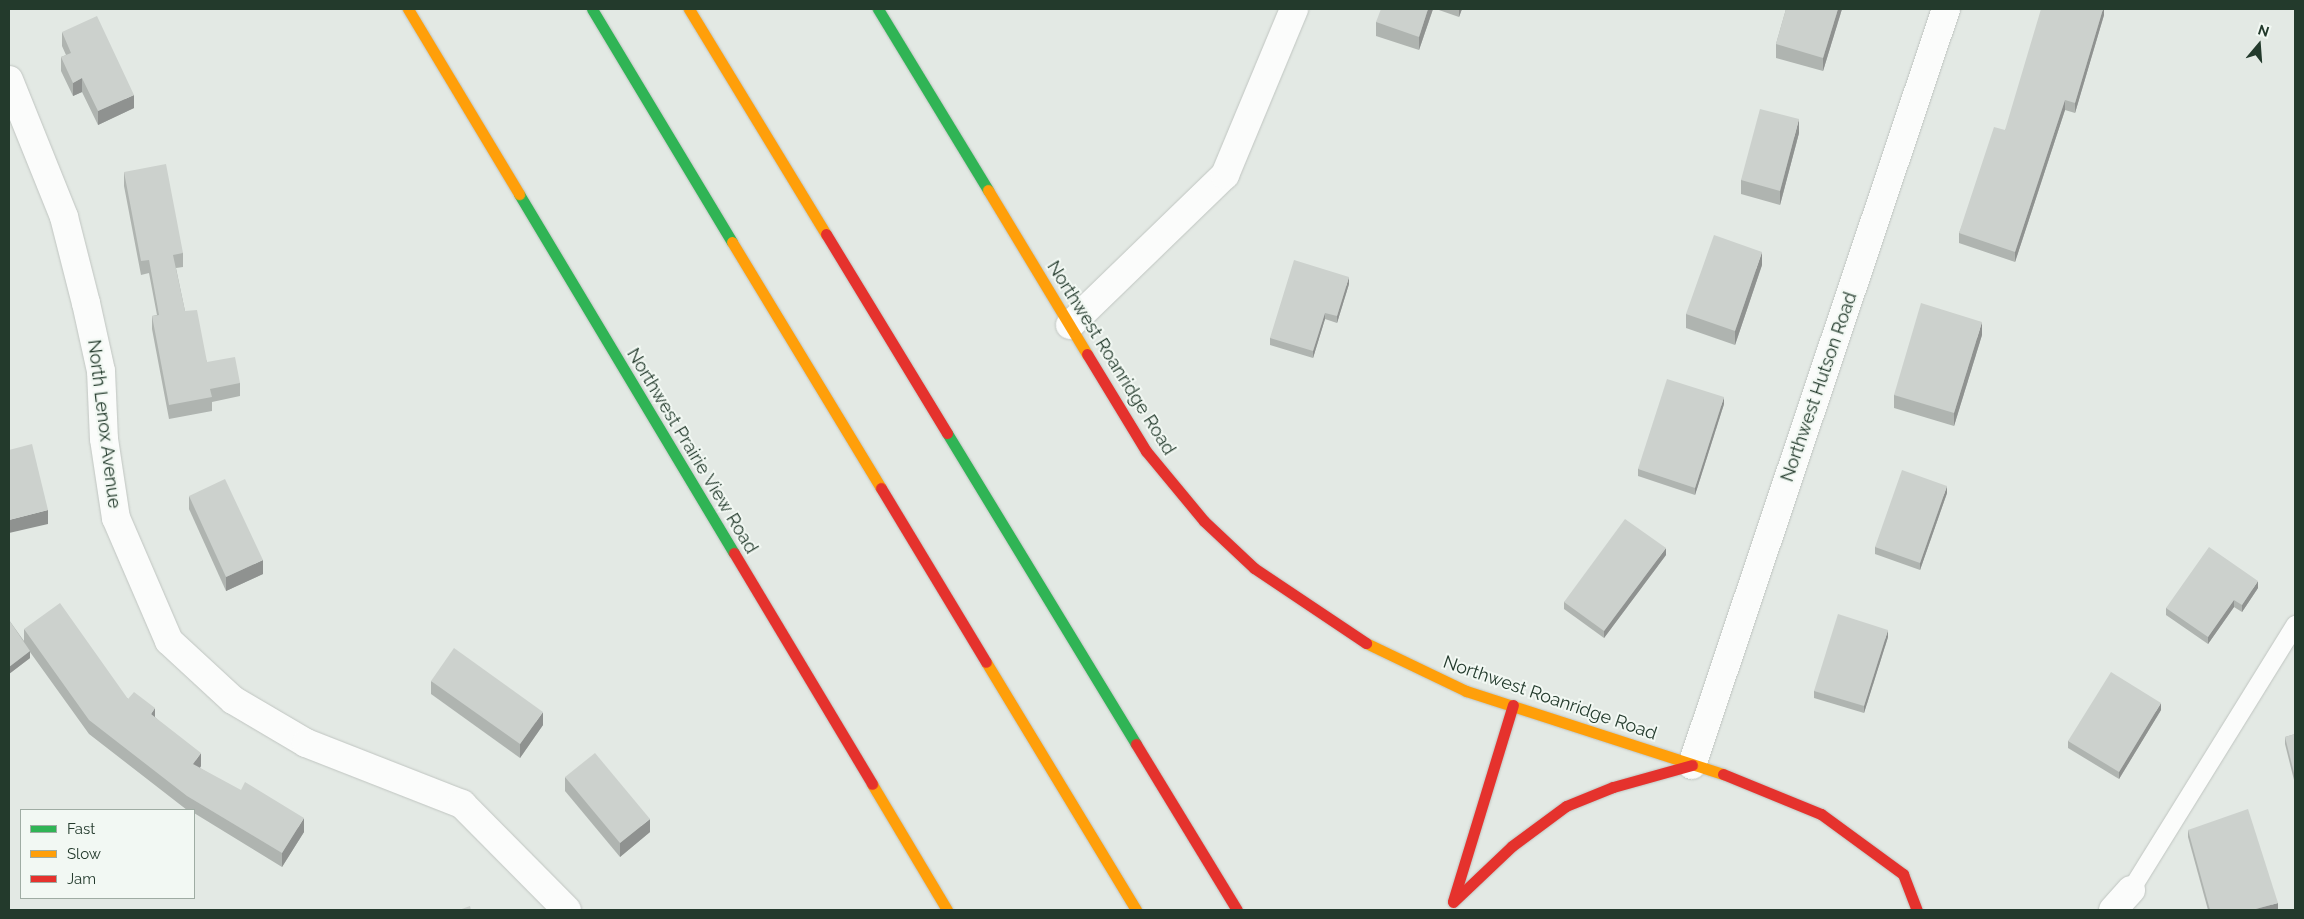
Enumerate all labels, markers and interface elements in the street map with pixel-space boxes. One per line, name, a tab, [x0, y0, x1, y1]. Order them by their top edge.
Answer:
north arrow	[2234, 20, 2284, 70]
text: N	[2256, 21, 2271, 40]
street label: Northwest Roanridge Road	[1042, 257, 1180, 459]
street label: Northwest Hutson Road	[1776, 289, 1862, 485]
street label: North Lenox Avenue	[83, 338, 125, 510]
street label: Northwest Prairie View Road	[622, 344, 762, 558]
street label: Northwest Roanridge Road	[1440, 651, 1660, 745]
legend	[20, 809, 195, 899]
text: Fast	[67, 820, 95, 838]
text: Slow	[67, 845, 101, 863]
text: Jam	[67, 870, 96, 888]

